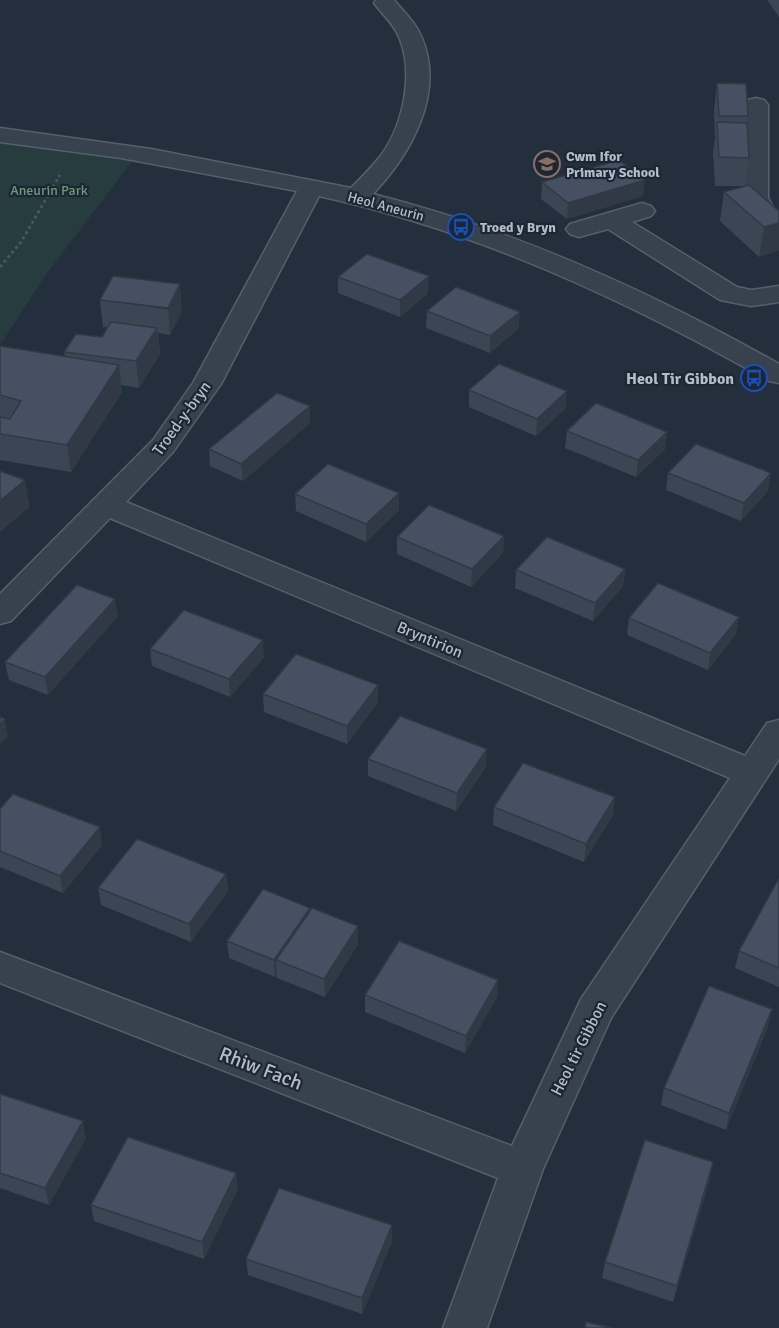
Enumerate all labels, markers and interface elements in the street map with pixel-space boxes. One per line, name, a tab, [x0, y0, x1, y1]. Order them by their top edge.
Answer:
place label: Cwm Ifor Primary School	[566, 148, 660, 181]
school or university icon: Cwm Ifor Primary School	[532, 149, 562, 179]
park label: Aneurin Park	[10, 182, 88, 199]
street label: Heol Aneurin	[346, 188, 426, 225]
bus stop icon: Troed y Bryn	[446, 212, 476, 242]
place label: Troed y Bryn	[480, 219, 556, 236]
bus stop icon: Heol Tir Gibbon	[739, 363, 769, 393]
place label: Heol Tir Gibbon	[626, 369, 734, 389]
street label: Troed-y-bryn	[148, 377, 216, 460]
street label: Bryntirion	[394, 617, 466, 663]
street label: Heol tir Gibbon	[547, 998, 611, 1099]
street label: Rhiw Fach	[216, 1041, 306, 1096]

